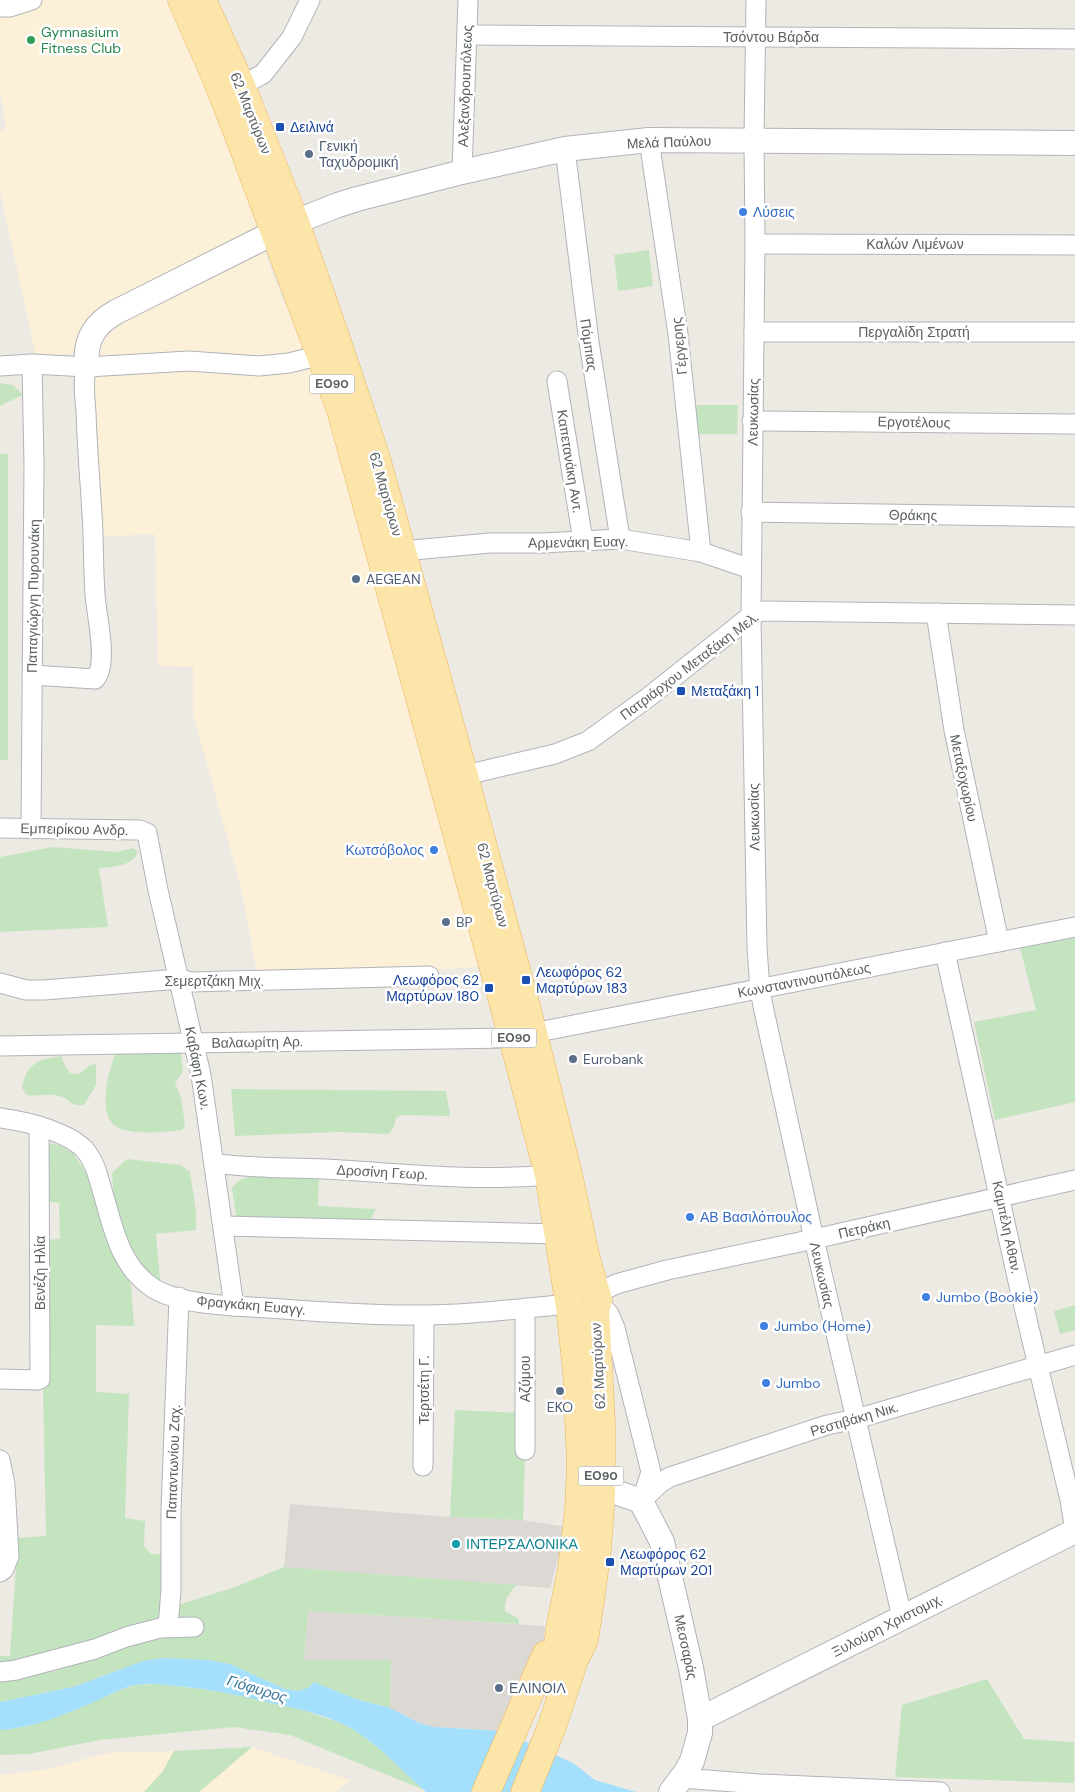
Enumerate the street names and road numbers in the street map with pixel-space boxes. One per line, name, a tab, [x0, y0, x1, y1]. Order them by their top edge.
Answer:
street label: Αλεξανδρουπόλεως	[454, 24, 476, 147]
street label: Τσόντου Βάρδα	[723, 28, 819, 46]
street label: 62 Μαρτύρων	[226, 69, 276, 157]
street label: Μελά Παύλου	[626, 132, 712, 152]
street label: Καλών Λιμένων	[866, 235, 964, 253]
street label: Γέργερης	[667, 316, 691, 376]
street label: Πόμπιας	[576, 318, 602, 373]
street label: Περγαλίδη Στρατή	[858, 323, 970, 341]
road number: ΕΟ90	[310, 374, 354, 394]
street label: Λευκωσίας	[743, 378, 763, 446]
street label: Καπετανάκη Αντ.	[553, 408, 587, 514]
street label: Εργοτέλους	[878, 412, 951, 432]
street label: 62 Μαρτύρων	[365, 450, 407, 538]
street label: Θράκης	[889, 506, 938, 524]
street label: Παπαγιώργη Πυρουνάκη	[23, 519, 43, 673]
street label: Αρμενάκη Ευαγ.	[528, 532, 628, 552]
street label: Πατριάρχου Μεταξάκη Μελ.	[616, 608, 762, 724]
street label: Μεταξοχωρίου	[946, 733, 982, 823]
street label: Λευκωσίας	[744, 783, 764, 851]
street label: Εμπειρίκου Ανδρ.	[20, 819, 128, 839]
street label: 62 Μαρτύρων	[473, 841, 513, 929]
street label: Κωνσταντινουπόλεως	[736, 958, 872, 1002]
street label: Σεμερτζάκη Μιχ.	[164, 972, 264, 990]
street label: Καβάφη Κων.	[181, 1025, 215, 1111]
road number: ΕΟ90	[492, 1028, 536, 1048]
street label: Βαλαωρίτη Αρ.	[211, 1032, 303, 1052]
street label: Δροσίνη Γεωρ.	[336, 1161, 428, 1183]
street label: Καμπέλη Αθαν.	[988, 1179, 1026, 1275]
street label: Πετράκη	[836, 1213, 892, 1243]
street label: Βενέζη Ηλία	[31, 1236, 49, 1310]
street label: Λευκωσίας	[806, 1240, 838, 1310]
street label: Φραγκάκη Ευαγγ.	[196, 1291, 307, 1319]
street label: 62 Μαρτύρων	[587, 1322, 609, 1410]
street label: Τερτσέτη Γ.	[415, 1355, 433, 1424]
street label: Αζύμου	[516, 1356, 534, 1402]
street label: Ρεστιβάκη Νικ.	[808, 1398, 900, 1440]
street label: Παπαντωνίου Ζαχ.	[162, 1404, 184, 1520]
road number: ΕΟ90	[578, 1466, 624, 1485]
street label: Ξυλούρη Χριστομιχ.	[829, 1589, 946, 1661]
street label: Μεσσαράς	[670, 1613, 702, 1681]

